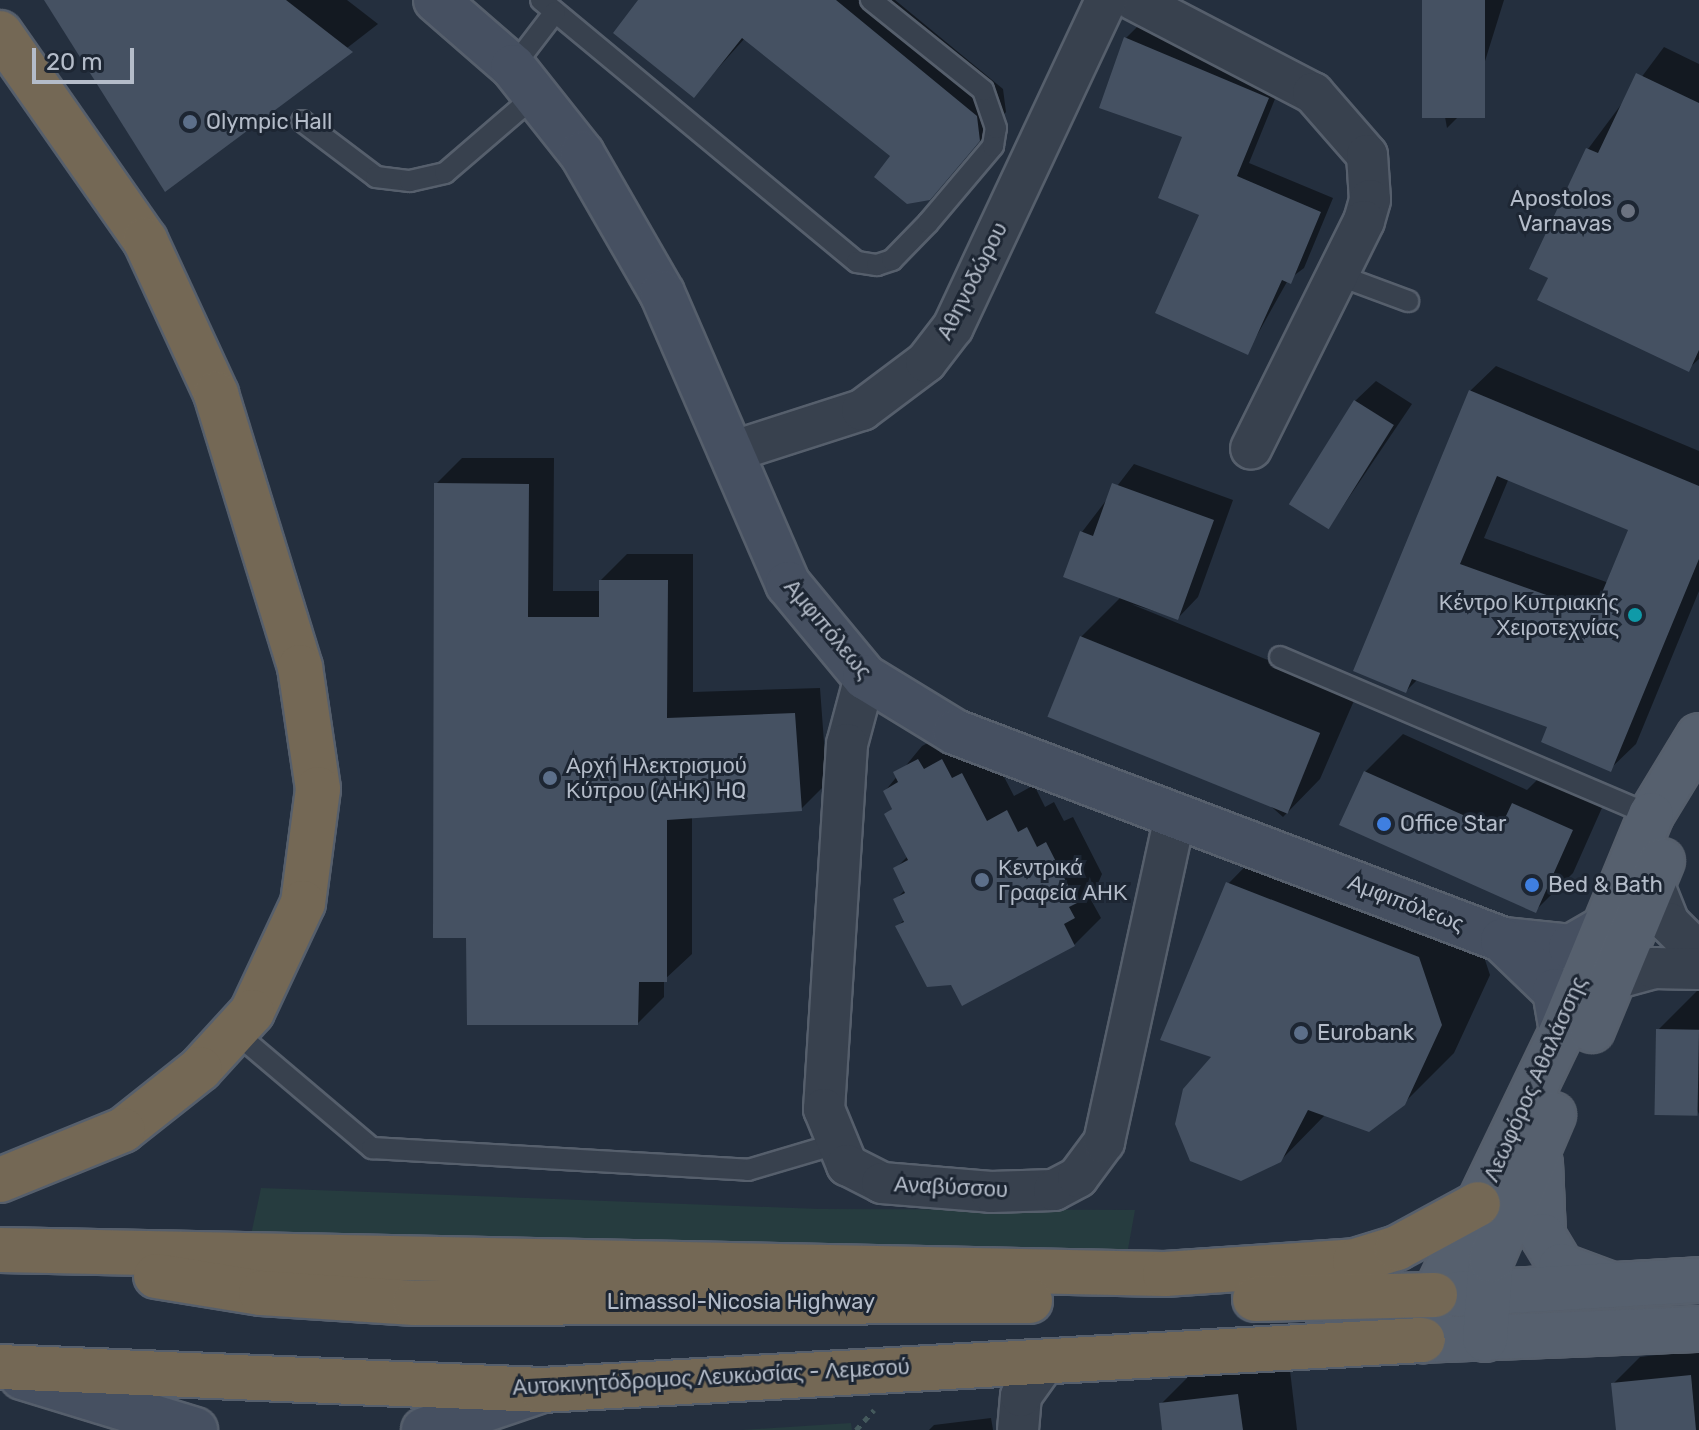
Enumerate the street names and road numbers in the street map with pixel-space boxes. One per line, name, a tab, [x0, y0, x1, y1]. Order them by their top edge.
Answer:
street label: Αθηνοδώρου	[931, 218, 1013, 344]
street label: Αμφιπόλεως	[779, 574, 877, 684]
street label: Αμφιπόλεως	[1344, 869, 1468, 937]
street label: Λεωφόρος Αθαλάσσης	[1478, 972, 1592, 1186]
street label: Αναβύσσου	[893, 1171, 1009, 1203]
street label: Limassol-Nicosia Highway	[607, 1289, 875, 1315]
street label: Αυτοκινητόδρομος Λευκωσίας - Λεμεσού	[512, 1353, 910, 1401]

